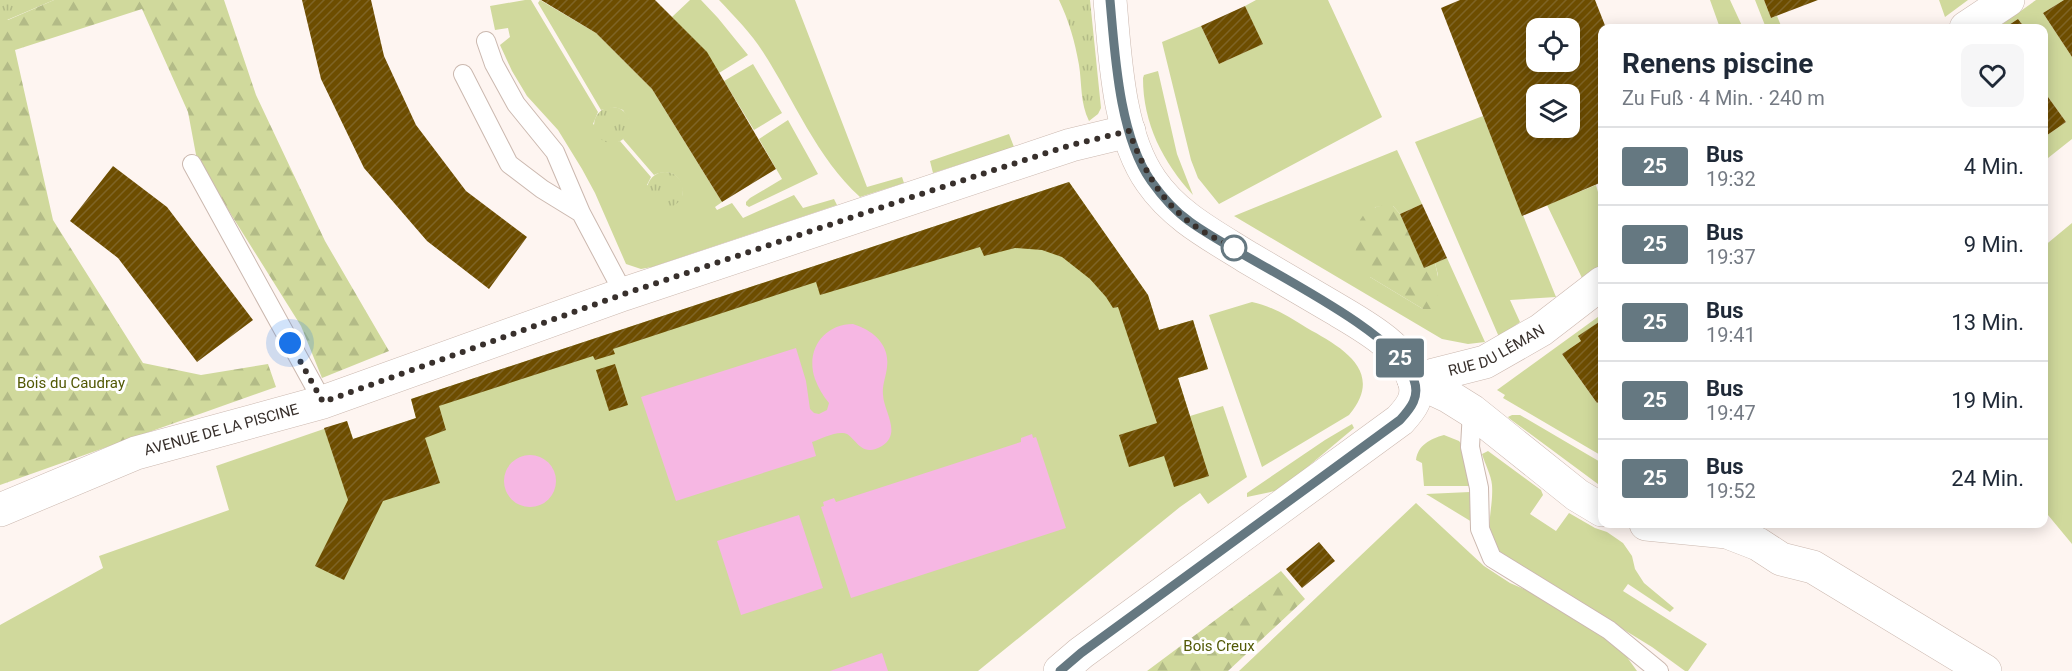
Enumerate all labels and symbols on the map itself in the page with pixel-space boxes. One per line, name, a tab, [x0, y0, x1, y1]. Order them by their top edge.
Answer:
unlabelled marker	[1221, 235, 1247, 261]
street label: RUE DU LÉMAN	[1446, 321, 1548, 380]
your location	[275, 328, 305, 358]
line badge: 25	[1373, 338, 1427, 378]
park label: Bois du Caudray	[17, 374, 125, 392]
street label: AVENUE DE LA PISCINE	[142, 400, 301, 459]
park label: Bois Creux	[1183, 637, 1255, 655]

